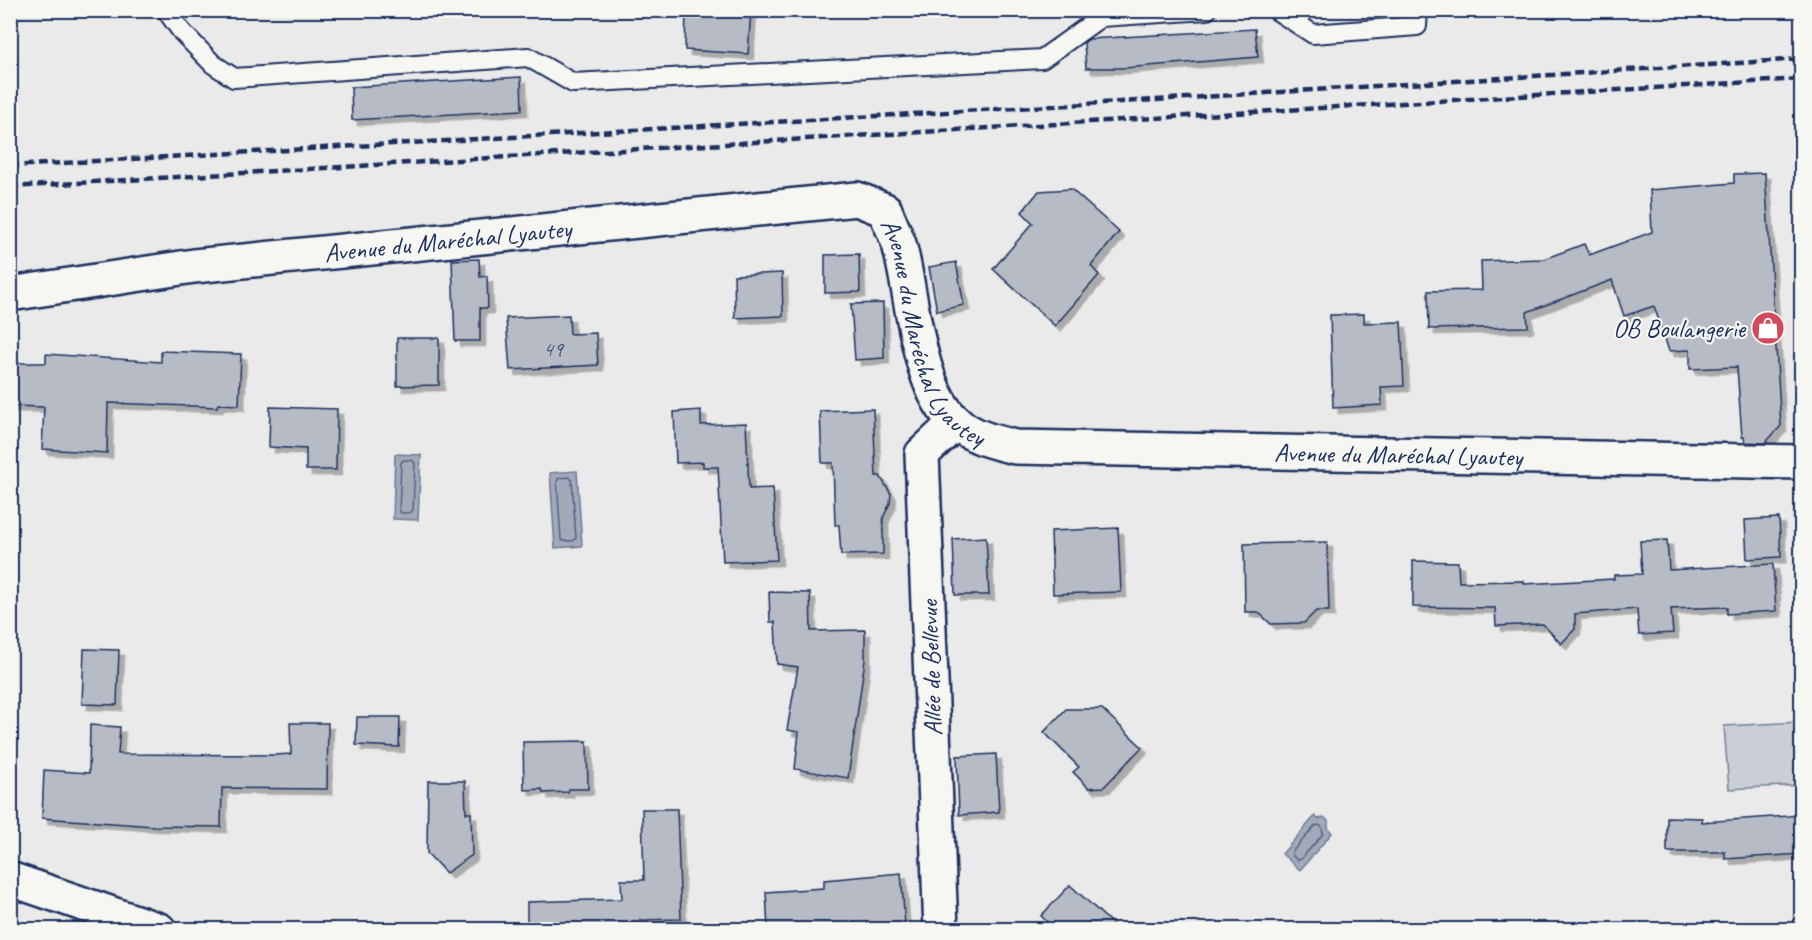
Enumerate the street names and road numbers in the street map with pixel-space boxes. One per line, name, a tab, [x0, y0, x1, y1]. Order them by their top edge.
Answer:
street label: Avenue du Maréchal Lyautey	[323, 211, 575, 269]
street label: Avenue du Maréchal Lyautey	[874, 213, 992, 454]
street label: Avenue du Maréchal Lyautey	[1274, 435, 1524, 473]
street label: Allée de Bellevue	[912, 598, 950, 736]

